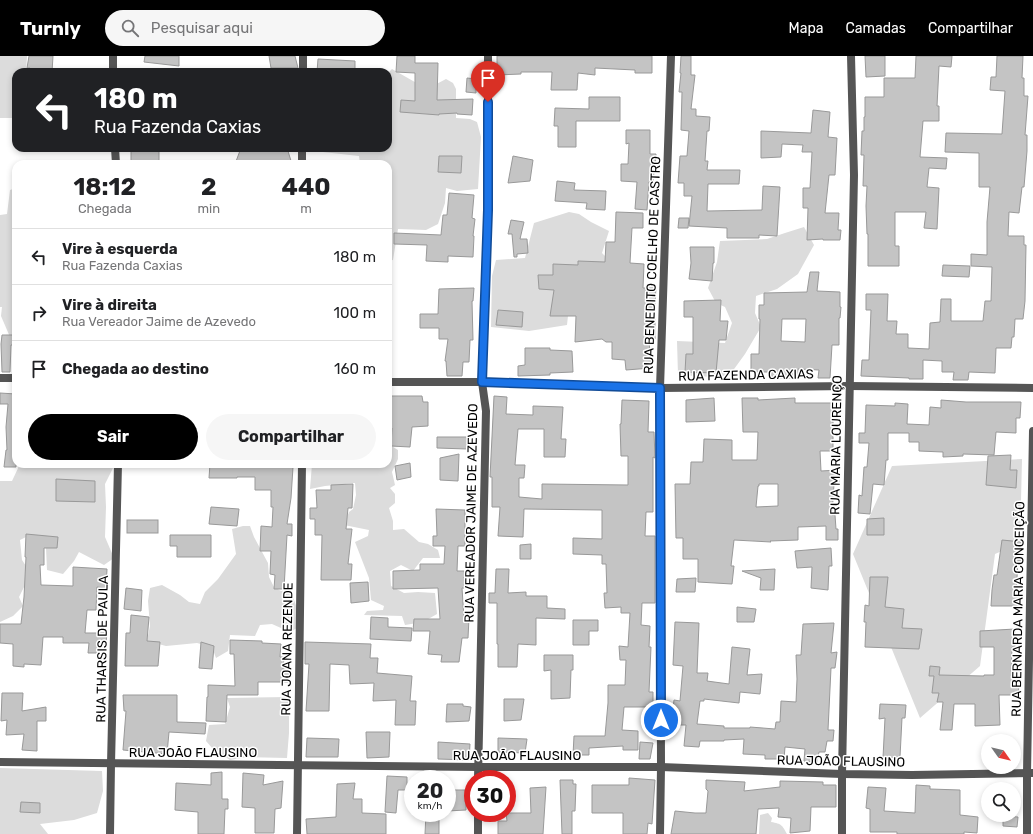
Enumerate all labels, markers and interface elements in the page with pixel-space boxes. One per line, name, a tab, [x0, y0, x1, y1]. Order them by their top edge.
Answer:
search box	[105, 10, 385, 46]
text: Turnly	[20, 17, 81, 40]
icon: search	[119, 17, 141, 39]
text: Pesquisar aqui	[151, 19, 253, 37]
text: Mapa	[789, 20, 824, 37]
text: Camadas	[846, 20, 906, 37]
text: Compartilhar	[928, 20, 1013, 37]
pin	[471, 61, 505, 102]
icon: arrive	[477, 67, 499, 89]
text: 180 m	[94, 82, 178, 115]
icon: left	[28, 84, 80, 136]
text: Rua Fazenda Caxias	[94, 116, 261, 138]
street label: RUA BENEDITO COELHO DE CASTRO	[641, 156, 663, 374]
text: 18:12	[73, 173, 136, 201]
text: 2	[201, 173, 217, 201]
text: 440	[281, 173, 331, 201]
text: Chegada	[78, 201, 132, 216]
text: min	[198, 201, 220, 216]
text: m	[300, 201, 312, 216]
text: Vire à esquerda	[62, 240, 178, 258]
icon: left	[28, 246, 50, 268]
text: 180 m	[334, 248, 376, 266]
text: Rua Fazenda Caxias	[62, 258, 183, 273]
text: Vire à direita	[62, 296, 157, 314]
icon: right	[28, 302, 50, 324]
text: 100 m	[334, 304, 376, 322]
text: Rua Vereador Jaime de Azevedo	[62, 314, 256, 329]
icon: arrive	[28, 358, 50, 380]
text: Chegada ao destino	[62, 360, 209, 378]
text: 160 m	[334, 360, 376, 378]
street label: RUA FAZENDA CAXIAS	[678, 366, 814, 384]
street label: RUA MARIA LOURENÇO	[827, 375, 845, 515]
street label: RUA VEREADOR JAIME DE AZEVEDO	[462, 403, 480, 623]
button: Sair	[28, 414, 198, 460]
button: Compartilhar	[206, 414, 376, 460]
street label: RUA BERNARDA MARIA CONCEIÇÃO	[1009, 501, 1027, 717]
street label: RUA THARSIS DE PAULA	[93, 575, 111, 723]
street label: RUA JOANA REZENDE	[278, 582, 296, 716]
position arrow	[640, 699, 682, 741]
north arrow	[981, 734, 1021, 774]
map controls	[981, 734, 1021, 822]
street label: RUA JOÃO FLAUSINO	[129, 745, 257, 760]
street label: RUA JOÃO FLAUSINO	[453, 748, 581, 763]
street label: RUA JOÃO FLAUSINO	[777, 752, 906, 770]
speed limit sign: 30	[464, 770, 516, 822]
text: 20	[417, 779, 443, 803]
button: search	[981, 782, 1021, 822]
text: km/h	[418, 800, 442, 812]

